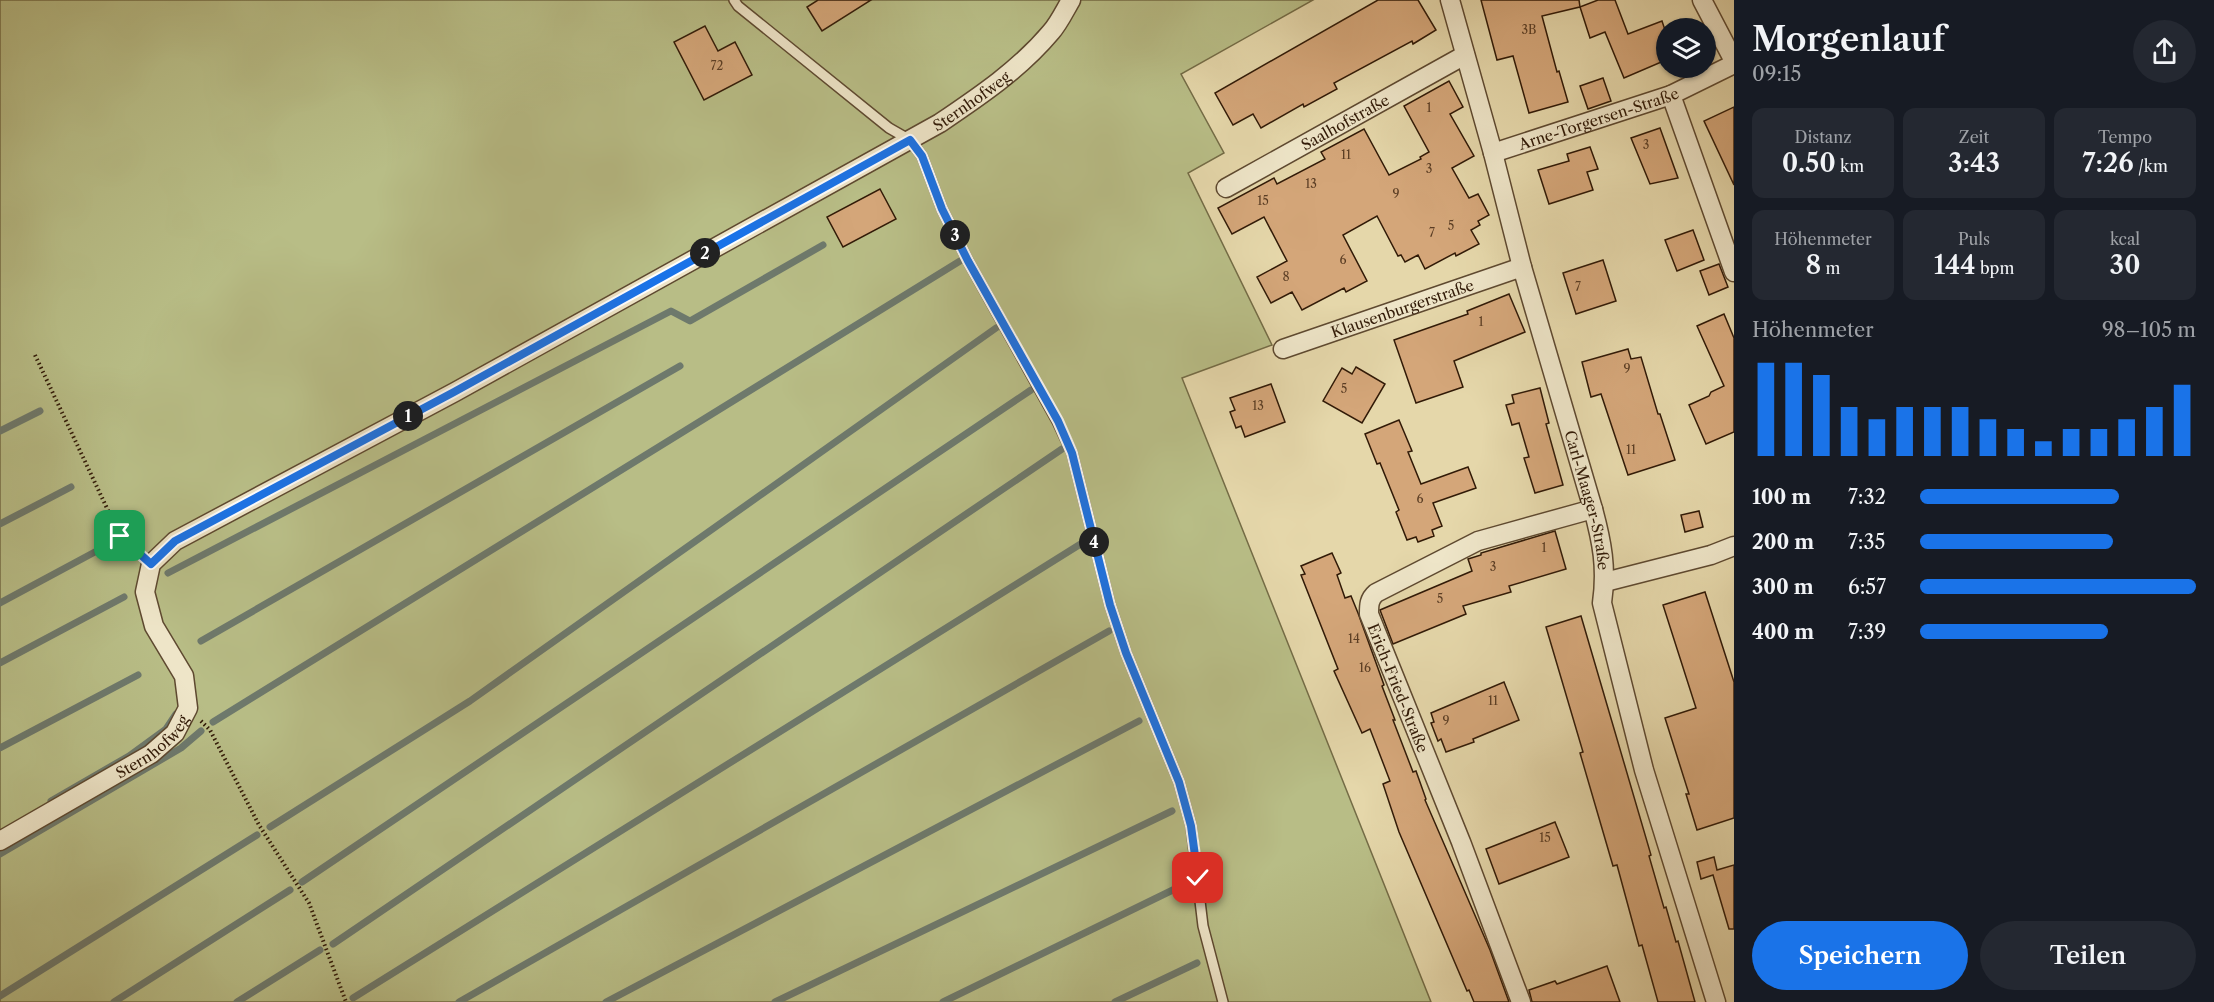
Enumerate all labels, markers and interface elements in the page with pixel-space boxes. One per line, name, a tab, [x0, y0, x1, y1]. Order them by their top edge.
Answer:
map controls	[1656, 18, 1716, 78]
button: layers	[1656, 18, 1716, 78]
text: Morgenlauf	[1752, 19, 1945, 60]
button: share	[2133, 20, 2196, 83]
house number: 3B	[1522, 22, 1537, 37]
house number: 72	[711, 58, 724, 73]
text: 09:15	[1752, 62, 1801, 86]
street label: Sternhofweg	[929, 67, 1014, 135]
street label: Arne-Torgersen-Straße	[1515, 83, 1682, 154]
street label: Saalhofstraße	[1297, 90, 1392, 154]
house number: 1	[1426, 100, 1432, 115]
text: Distanz	[1794, 127, 1852, 147]
text: Zeit	[1959, 127, 1989, 147]
text: Tempo	[2098, 127, 2152, 147]
house number: 3	[1643, 137, 1649, 152]
house number: 11	[1341, 147, 1351, 162]
text: 0.50	[1782, 147, 1836, 179]
text: 3:43	[1948, 147, 2000, 179]
text: 7:26	[2082, 147, 2134, 179]
text: km	[1836, 156, 1864, 176]
text: /km	[2134, 156, 2168, 176]
house number: 3	[1426, 161, 1432, 176]
house number: 13	[1305, 176, 1317, 191]
house number: 9	[1392, 186, 1400, 201]
house number: 15	[1257, 193, 1269, 208]
house number: 5	[1448, 218, 1454, 233]
pin: 3	[940, 220, 970, 250]
text: 3	[950, 225, 960, 245]
house number: 7	[1429, 225, 1435, 240]
text: Höhenmeter	[1774, 229, 1872, 249]
text: Puls	[1958, 229, 1990, 249]
text: kcal	[2110, 229, 2140, 249]
pin: 2	[690, 238, 720, 268]
text: 2	[700, 243, 710, 263]
text: 8	[1806, 249, 1821, 281]
text: 144	[1934, 249, 1976, 281]
text: 30	[2109, 249, 2141, 281]
house number: 6	[1339, 252, 1347, 267]
text: m	[1821, 258, 1840, 278]
text: bpm	[1976, 258, 2014, 278]
house number: 8	[1282, 269, 1290, 284]
street label: Klausenburgerstraße	[1328, 275, 1476, 341]
house number: 7	[1575, 279, 1581, 294]
house number: 1	[1478, 314, 1484, 329]
text: Höhenmeter	[1752, 318, 1874, 342]
text: 98–105 m	[2102, 318, 2196, 342]
house number: 9	[1623, 361, 1631, 376]
house number: 5	[1341, 381, 1347, 396]
house number: 13	[1252, 398, 1264, 413]
pin: 1	[393, 401, 423, 431]
text: 1	[404, 406, 412, 426]
street label: Carl-Maager-Straße	[1561, 428, 1613, 571]
house number: 11	[1626, 442, 1636, 457]
text: 100 m	[1752, 485, 1811, 509]
text: 7:32	[1848, 485, 1886, 509]
house number: 6	[1416, 491, 1424, 506]
pin	[94, 510, 145, 561]
icon: arrive	[103, 519, 136, 552]
pin: 4	[1079, 527, 1109, 557]
text: 200 m	[1752, 530, 1814, 554]
text: 7:35	[1848, 530, 1885, 554]
text: 4	[1089, 532, 1099, 552]
house number: 1	[1541, 540, 1547, 555]
house number: 3	[1490, 559, 1496, 574]
text: 300 m	[1752, 575, 1814, 599]
text: 6:57	[1848, 575, 1886, 599]
house number: 5	[1437, 591, 1443, 606]
text: 400 m	[1752, 620, 1814, 644]
text: 7:39	[1848, 620, 1886, 644]
street label: Erich-Fried-Straße	[1363, 621, 1433, 755]
house number: 14	[1348, 631, 1360, 646]
house number: 16	[1359, 660, 1371, 675]
house number: 11	[1488, 693, 1498, 708]
street label: Sternhofweg	[112, 712, 192, 782]
house number: 9	[1442, 713, 1450, 728]
house number: 15	[1539, 830, 1551, 845]
pin	[1172, 852, 1223, 903]
icon: check	[1181, 861, 1214, 894]
button: Speichern	[1752, 921, 1968, 990]
button: Teilen	[1980, 921, 2196, 990]

